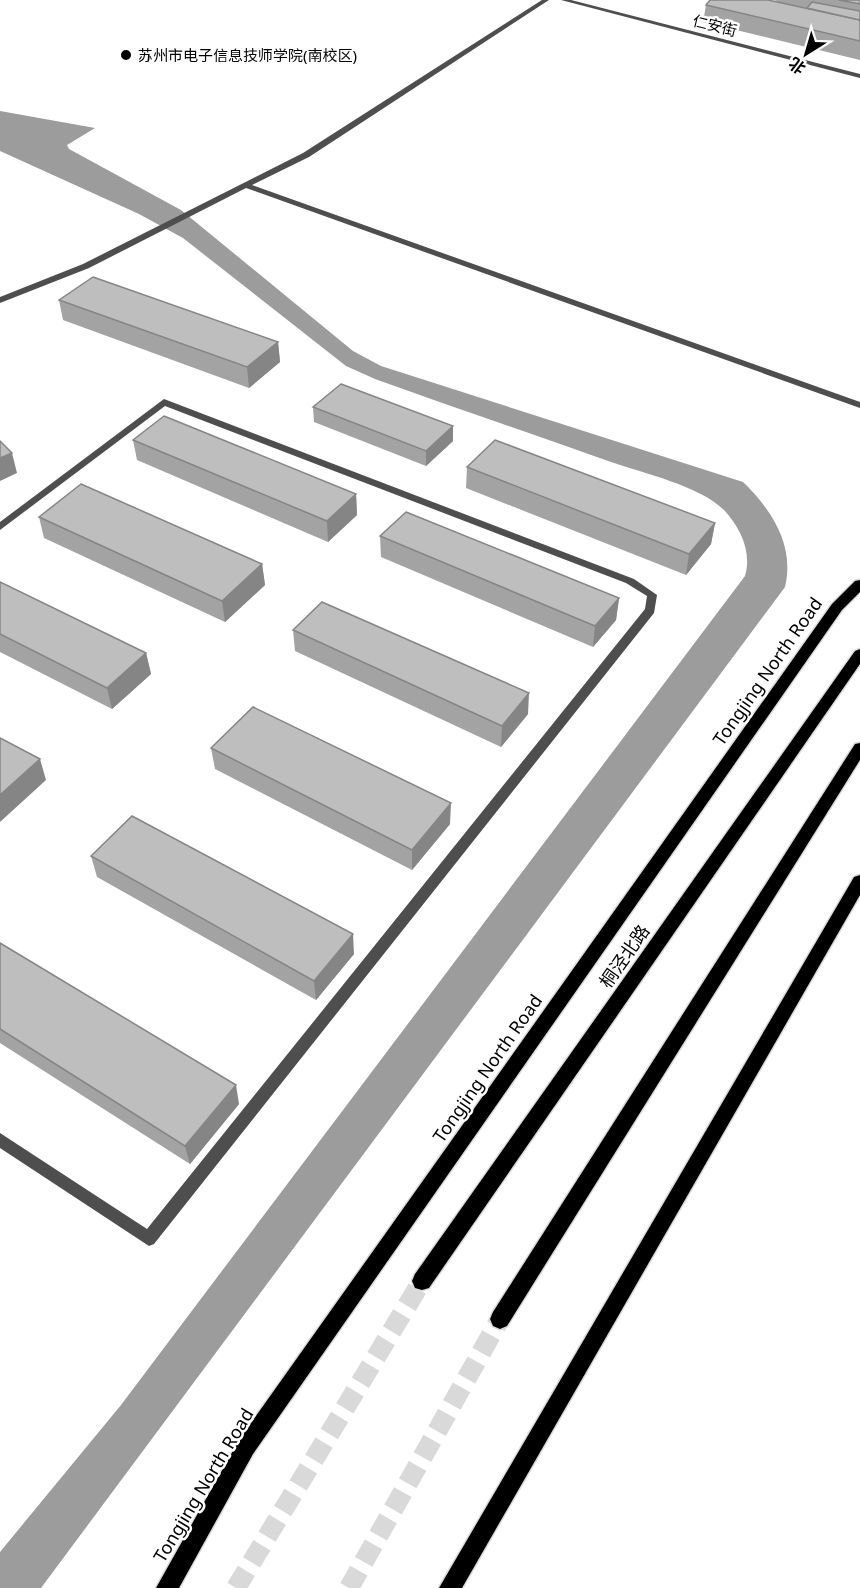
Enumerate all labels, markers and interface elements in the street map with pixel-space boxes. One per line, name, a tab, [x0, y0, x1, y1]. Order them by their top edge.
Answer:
street label: 仁安街	[691, 10, 739, 40]
north arrow	[776, 24, 836, 84]
place label: 苏州市电子信息技师学院(南校区)	[138, 45, 357, 65]
marker: 苏州市电子信息技师学院(南校区)	[119, 48, 133, 62]
text: 北	[784, 52, 810, 80]
street label: Tongjing North Road	[707, 592, 827, 750]
street label: 桐泾北路	[594, 920, 654, 992]
street label: Tongjing North Road	[427, 989, 547, 1147]
street label: Tongjing North Road	[148, 1404, 258, 1566]

